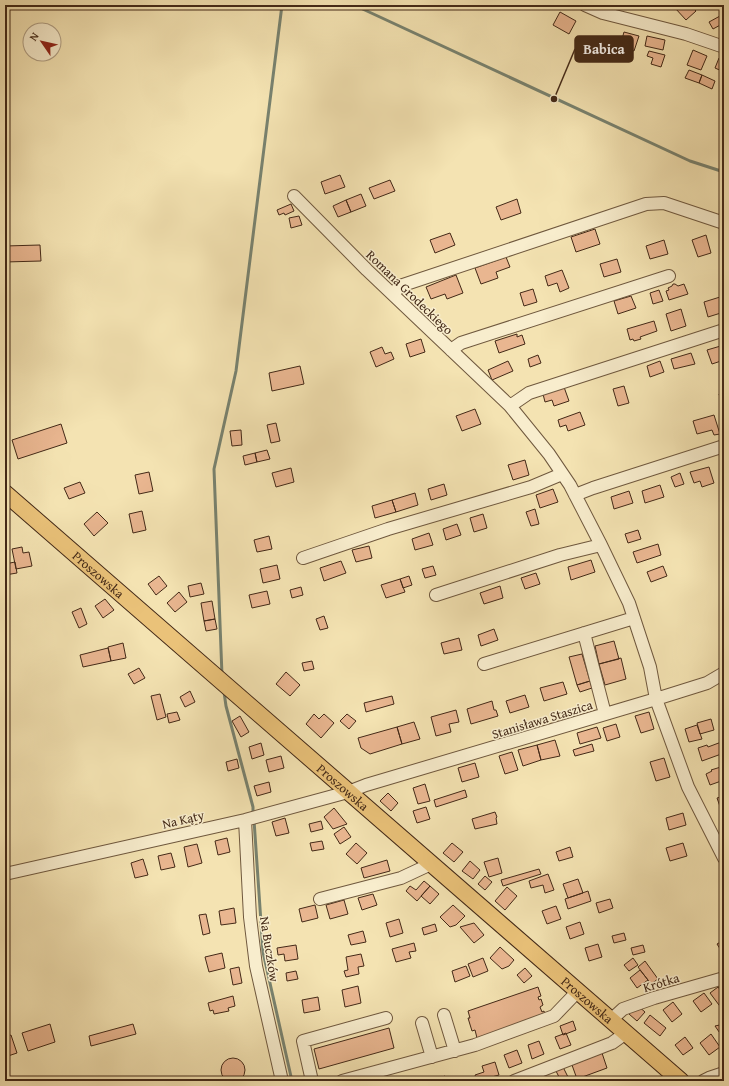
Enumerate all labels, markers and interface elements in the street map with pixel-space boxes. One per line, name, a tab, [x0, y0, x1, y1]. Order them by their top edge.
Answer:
north arrow	[22, 22, 62, 62]
text: N	[25, 28, 43, 44]
callout: Babica	[575, 36, 633, 62]
text: Babica	[583, 39, 626, 59]
street label: Romana Grodeckiego	[362, 246, 458, 339]
street label: Proszowska	[68, 547, 129, 603]
street label: Stanisława Staszica	[489, 695, 596, 744]
street label: Proszowska	[313, 759, 373, 816]
street label: Na Kąty	[160, 805, 206, 834]
street label: Na Buczków	[255, 915, 284, 984]
street label: Krótka	[641, 968, 682, 997]
street label: Proszowska	[557, 972, 618, 1029]

